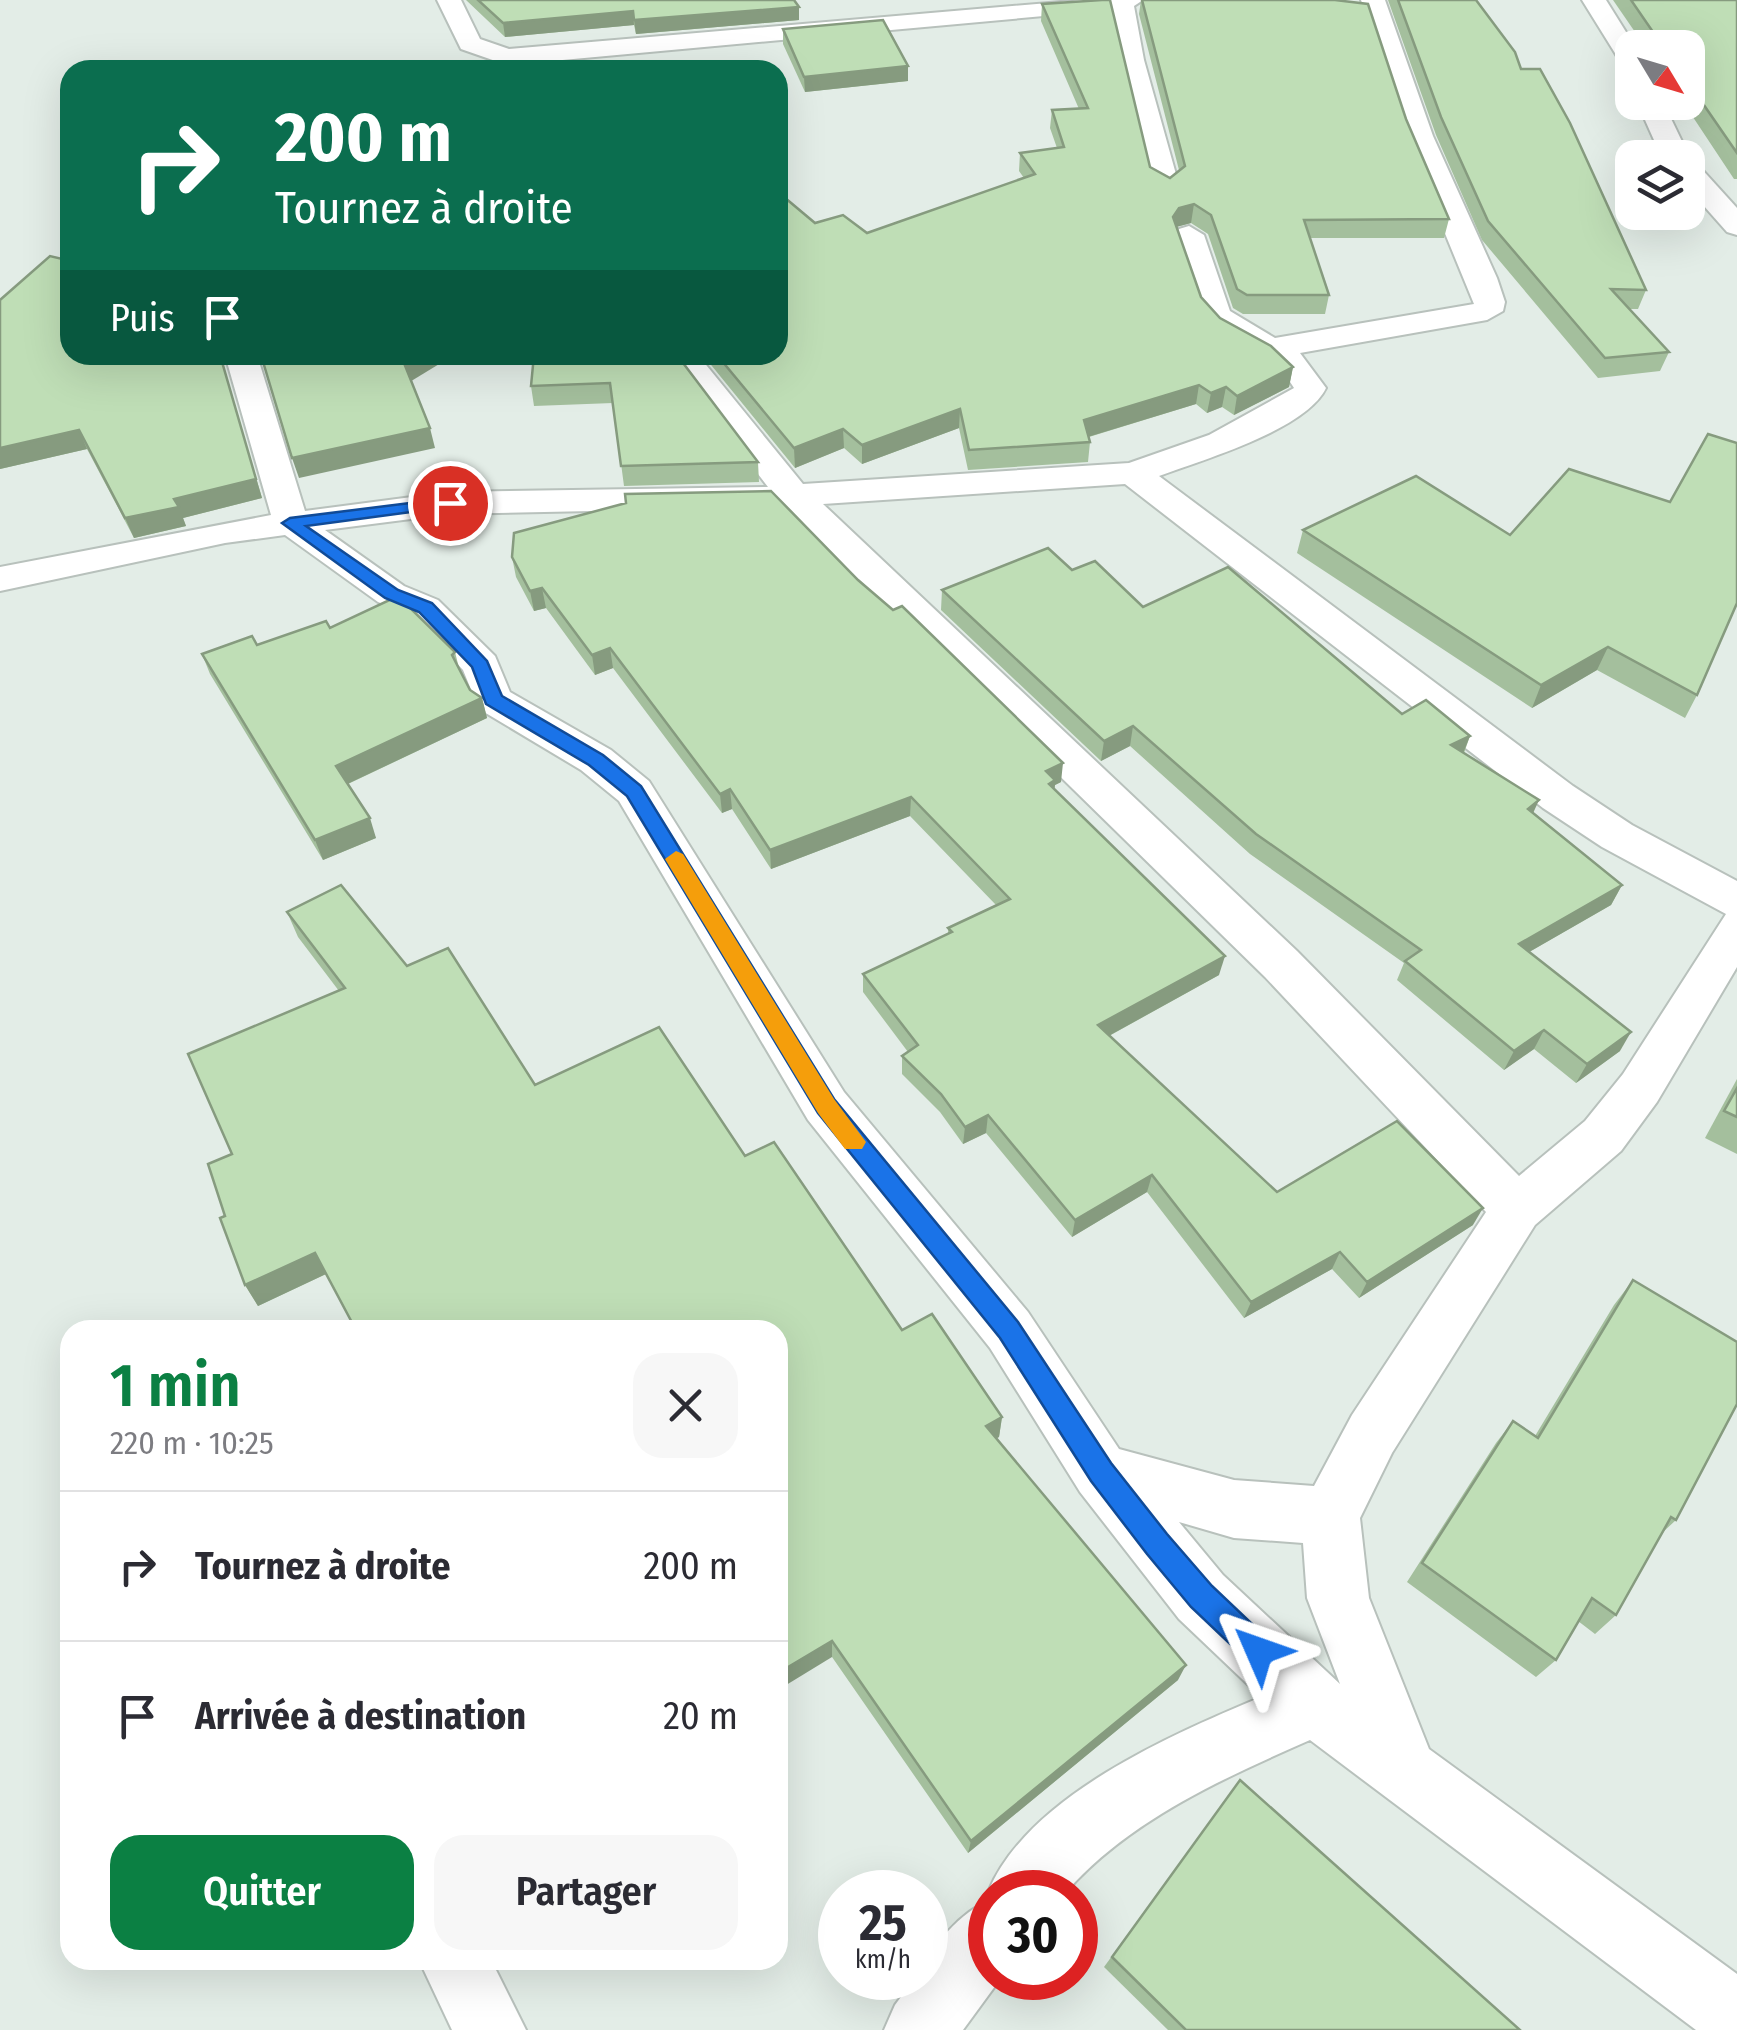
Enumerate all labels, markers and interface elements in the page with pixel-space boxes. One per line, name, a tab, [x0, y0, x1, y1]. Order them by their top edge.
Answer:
north arrow	[1615, 30, 1705, 120]
map controls	[1615, 30, 1705, 230]
text: 200 m	[275, 96, 452, 180]
icon: right	[110, 100, 240, 230]
button: layers	[1615, 140, 1705, 230]
text: Tournez à droite	[275, 181, 573, 235]
icon: arrive	[195, 290, 250, 345]
text: Puis	[110, 295, 175, 341]
pin	[408, 461, 493, 546]
icon: arrive	[423, 476, 478, 531]
text: 1 min	[110, 1350, 241, 1422]
button: close	[633, 1353, 738, 1458]
text: 220 m · 10:25	[110, 1424, 274, 1462]
icon: right	[110, 1539, 165, 1594]
text: Tournez à droite	[195, 1543, 451, 1589]
text: 200 m	[643, 1543, 738, 1589]
position arrow	[1207, 1599, 1311, 1703]
icon: arrive	[110, 1689, 165, 1744]
text: Arrivée à destination	[195, 1693, 526, 1739]
text: 20 m	[663, 1693, 738, 1739]
button: Quitter	[110, 1835, 414, 1950]
button: Partager	[434, 1835, 738, 1950]
speed limit sign: 30	[968, 1870, 1098, 2000]
text: 25	[859, 1893, 907, 1953]
text: km/h	[855, 1945, 911, 1975]

